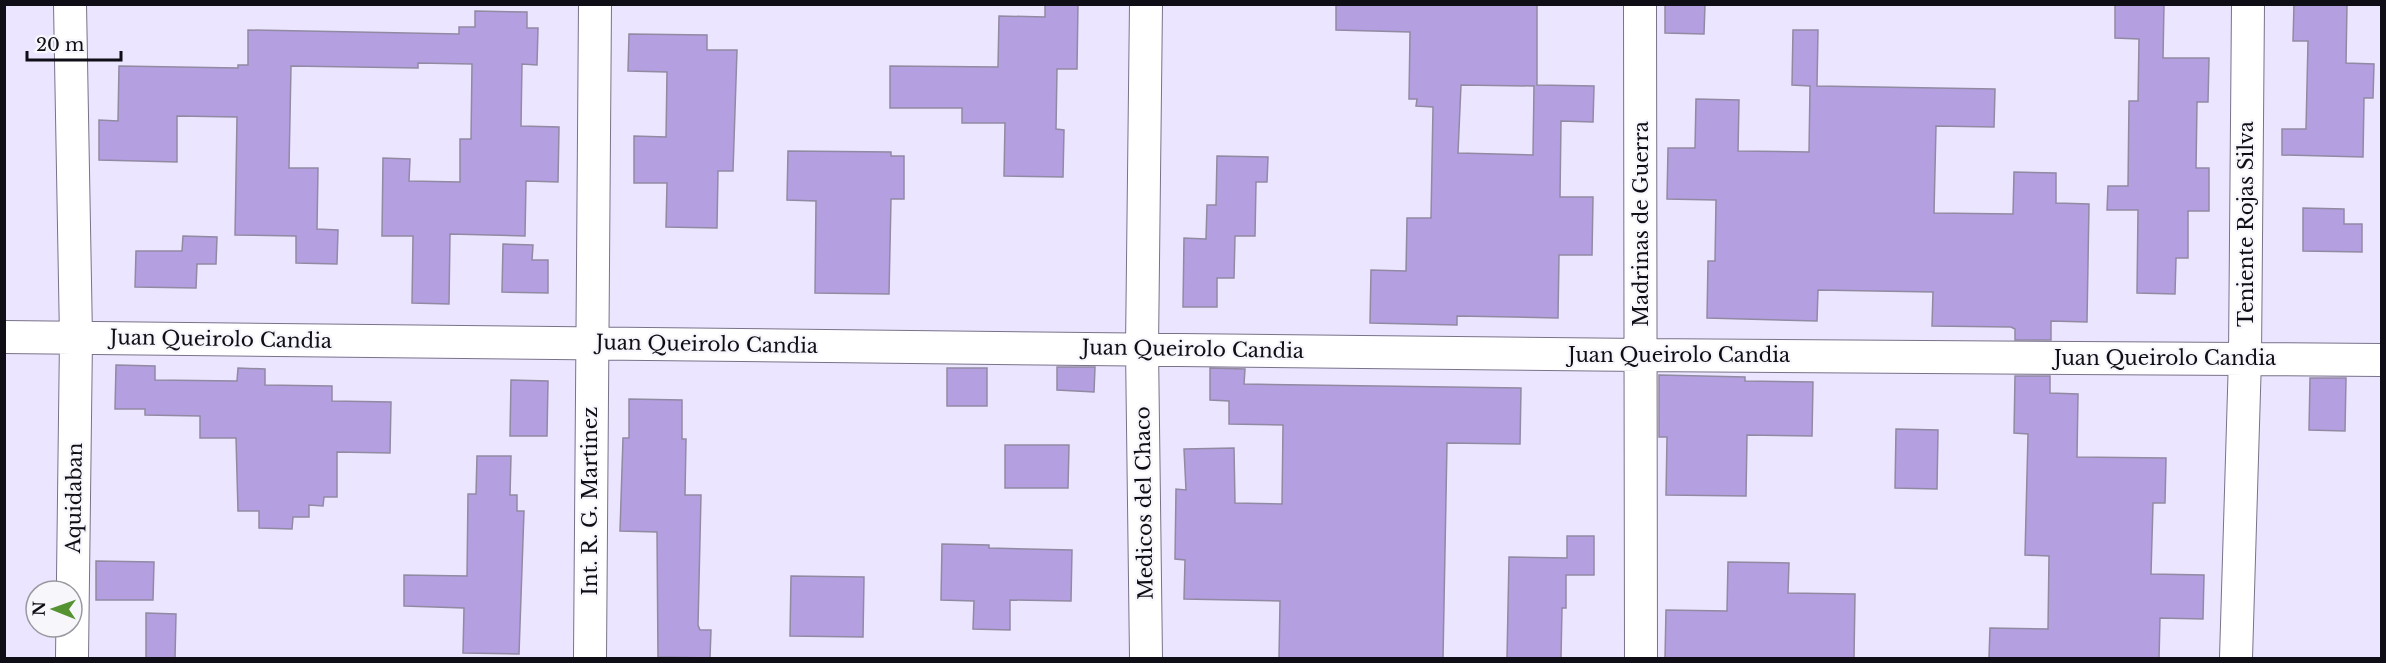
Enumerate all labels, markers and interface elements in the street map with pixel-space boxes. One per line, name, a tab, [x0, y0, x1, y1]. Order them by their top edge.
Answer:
scale bar	[27, 24, 122, 62]
text: 20 m	[36, 34, 84, 56]
street label: Madrinas de Guerra	[1629, 120, 1653, 327]
street label: Teniente Rojas Silva	[2234, 120, 2258, 327]
street label: Juan Queirolo Candia	[107, 325, 333, 353]
street label: Juan Queirolo Candia	[593, 330, 819, 358]
street label: Juan Queirolo Candia	[1079, 335, 1305, 363]
street label: Juan Queirolo Candia	[1565, 343, 1791, 367]
street label: Juan Queirolo Candia	[2051, 346, 2277, 370]
street label: Medicos del Chaco	[1130, 406, 1158, 600]
street label: Int. R. G. Martinez	[578, 407, 602, 595]
street label: Aquidaban	[61, 442, 87, 555]
north arrow	[24, 579, 84, 639]
text: N	[29, 601, 49, 616]

